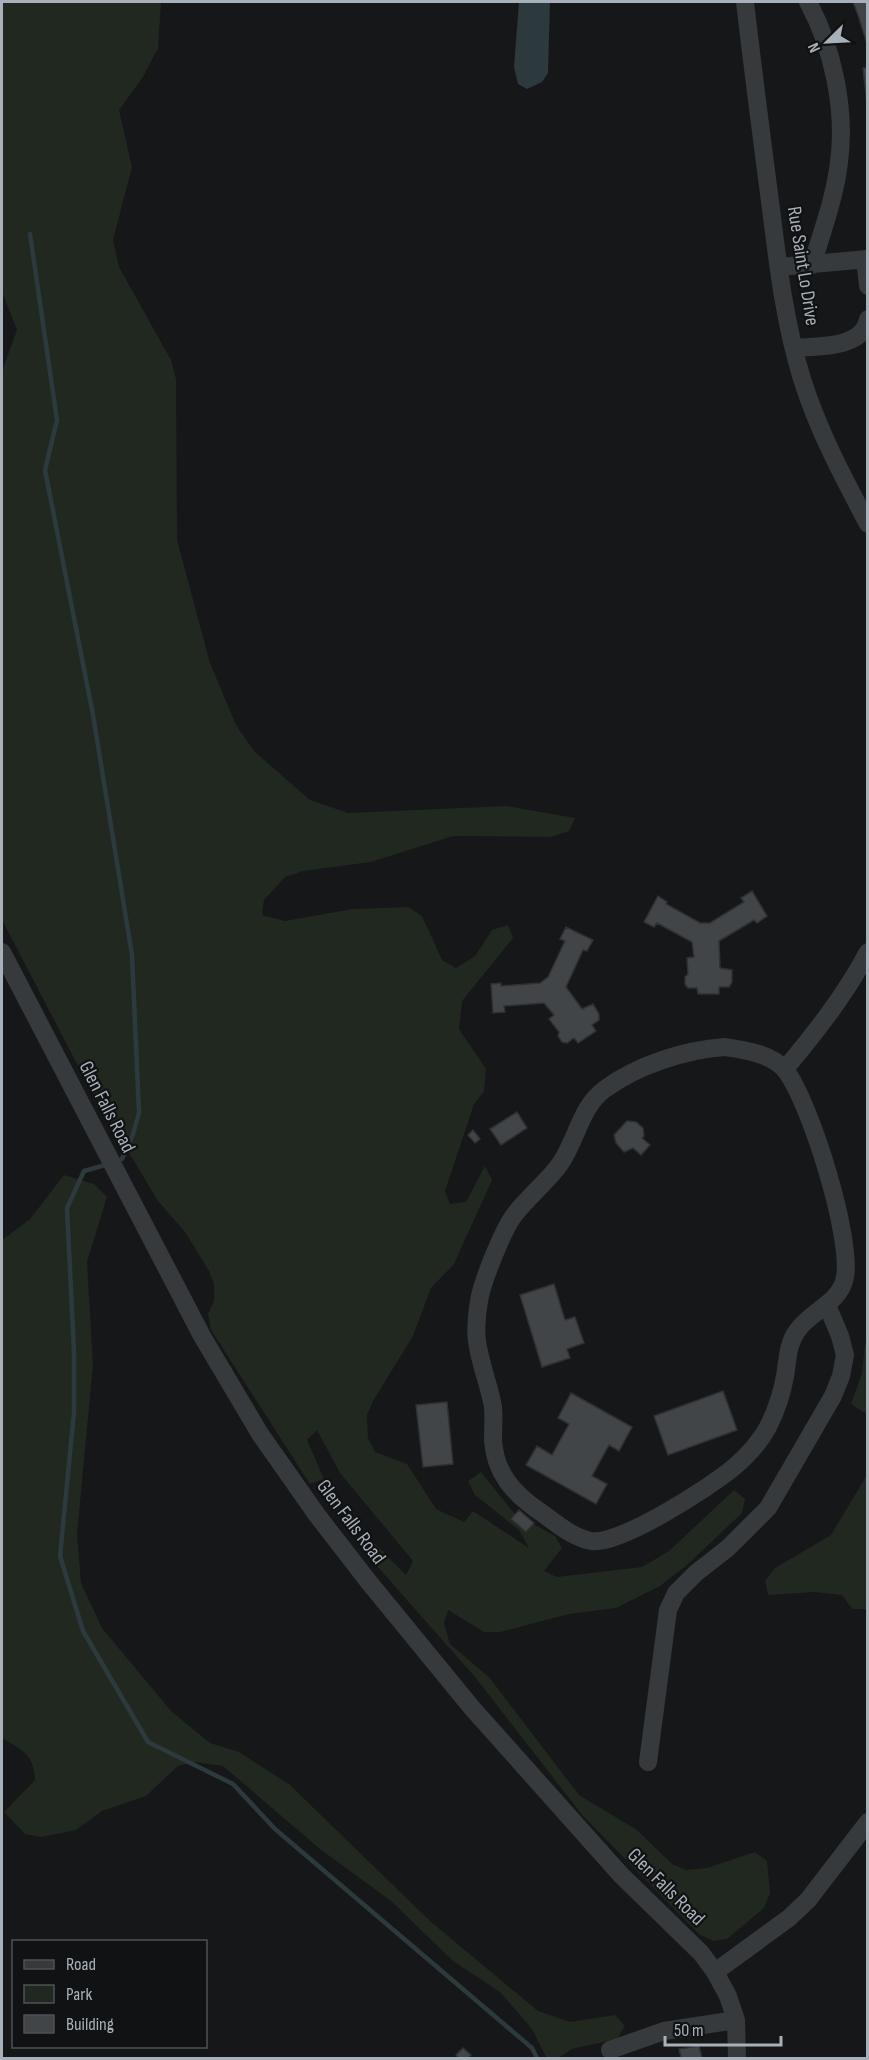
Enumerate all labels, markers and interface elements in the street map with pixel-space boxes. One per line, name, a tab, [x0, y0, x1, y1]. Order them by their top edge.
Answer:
north arrow	[797, 12, 857, 72]
text: N	[804, 40, 825, 55]
street label: Rue Saint Lo Drive	[782, 205, 824, 327]
street label: Glen Falls Road	[74, 1057, 140, 1157]
street label: Glen Falls Road	[311, 1475, 391, 1569]
street label: Glen Falls Road	[622, 1843, 710, 1931]
legend	[12, 1940, 207, 2048]
text: Road	[66, 1954, 96, 1975]
text: Park	[66, 1984, 92, 2005]
scale bar	[665, 2009, 780, 2047]
text: Building	[66, 2014, 114, 2035]
text: 50 m	[674, 2020, 704, 2041]

